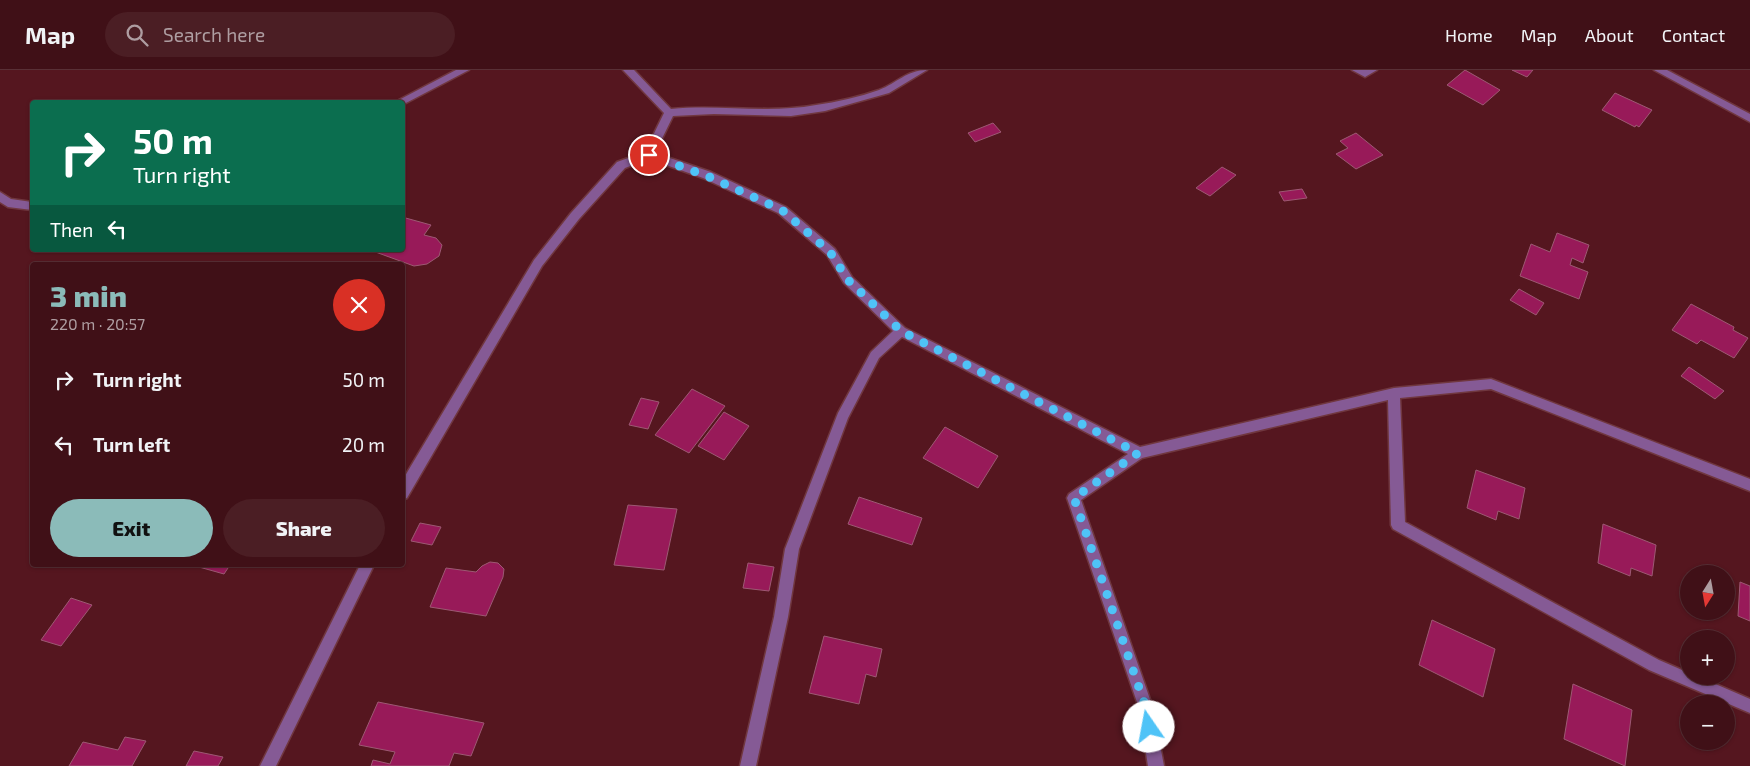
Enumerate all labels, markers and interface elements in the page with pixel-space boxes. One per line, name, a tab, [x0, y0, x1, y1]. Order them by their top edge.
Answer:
search box	[105, 12, 455, 57]
text: Map	[25, 20, 75, 49]
icon: search	[123, 21, 151, 49]
text: Search here	[163, 23, 265, 46]
text: Home	[1445, 24, 1493, 46]
text: Map	[1521, 24, 1557, 46]
text: About	[1585, 24, 1634, 46]
text: Contact	[1662, 24, 1725, 46]
text: 50 m	[133, 119, 213, 161]
icon: right	[50, 120, 115, 185]
pin	[628, 134, 670, 176]
icon: arrive	[635, 141, 663, 169]
text: Turn right	[133, 161, 231, 187]
icon: left	[103, 215, 131, 243]
text: Then	[50, 218, 93, 241]
text: 3 min	[50, 277, 127, 313]
button: close	[333, 279, 385, 331]
text: 220 m · 20:57	[50, 314, 145, 333]
icon: right	[50, 366, 78, 394]
text: Turn right	[93, 368, 181, 391]
text: 50 m	[342, 368, 385, 391]
icon: left	[50, 431, 78, 459]
text: Turn left	[93, 433, 170, 456]
text: 20 m	[342, 433, 385, 456]
button: Exit	[50, 499, 213, 557]
button: Share	[223, 499, 385, 557]
north arrow	[1680, 565, 1735, 620]
map controls	[1680, 565, 1735, 750]
button: +	[1680, 630, 1735, 685]
button: −	[1680, 695, 1735, 750]
position arrow	[1122, 700, 1174, 752]

